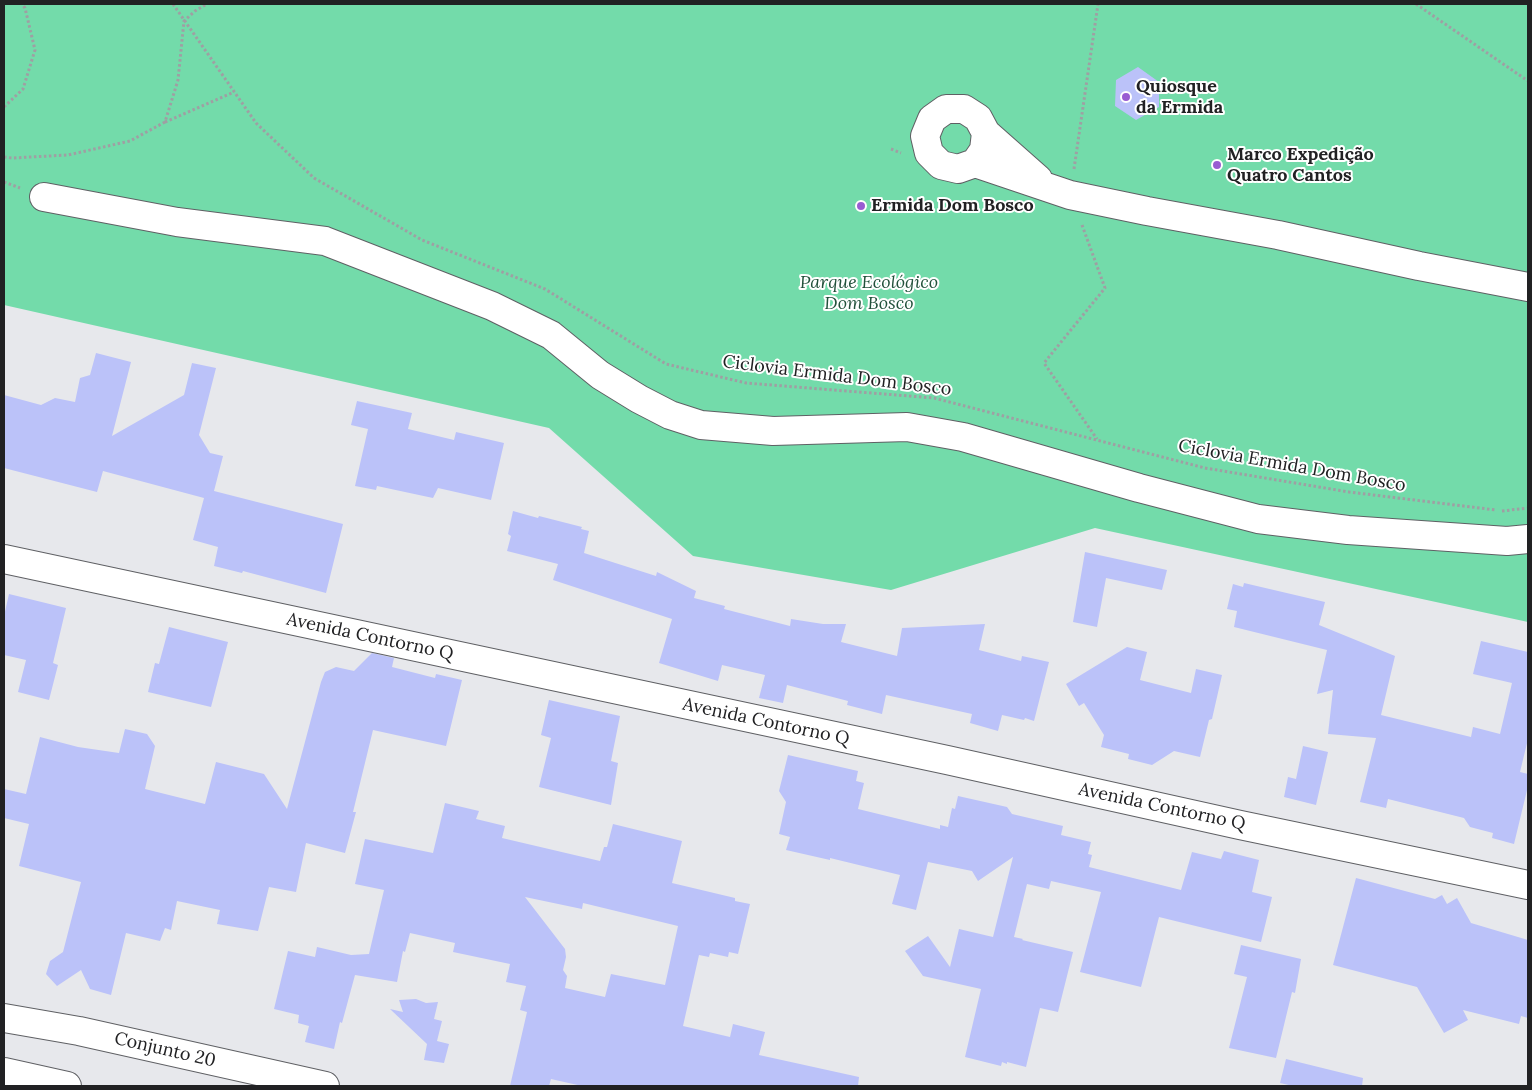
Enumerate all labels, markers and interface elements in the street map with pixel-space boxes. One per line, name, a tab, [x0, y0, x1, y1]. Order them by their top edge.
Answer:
place label: Quiosque da Ermida	[1136, 76, 1223, 118]
marker: Quiosque da Ermida	[1120, 91, 1132, 103]
place label: Marco Expedição Quatro Cantos	[1227, 144, 1374, 186]
marker: Marco Expedição Quatro Cantos	[1211, 159, 1223, 171]
place label: Ermida Dom Bosco	[871, 195, 1034, 217]
marker: Ermida Dom Bosco	[855, 200, 867, 212]
park label: Parque Ecológico Dom Bosco	[800, 272, 938, 314]
street label: Ciclovia Ermida Dom Bosco	[721, 351, 953, 401]
street label: Ciclovia Ermida Dom Bosco	[1177, 435, 1407, 497]
street label: Avenida Contorno Q	[285, 609, 455, 665]
street label: Avenida Contorno Q	[681, 694, 851, 750]
street label: Avenida Contorno Q	[1077, 779, 1247, 835]
street label: Conjunto 20	[112, 1028, 218, 1072]

